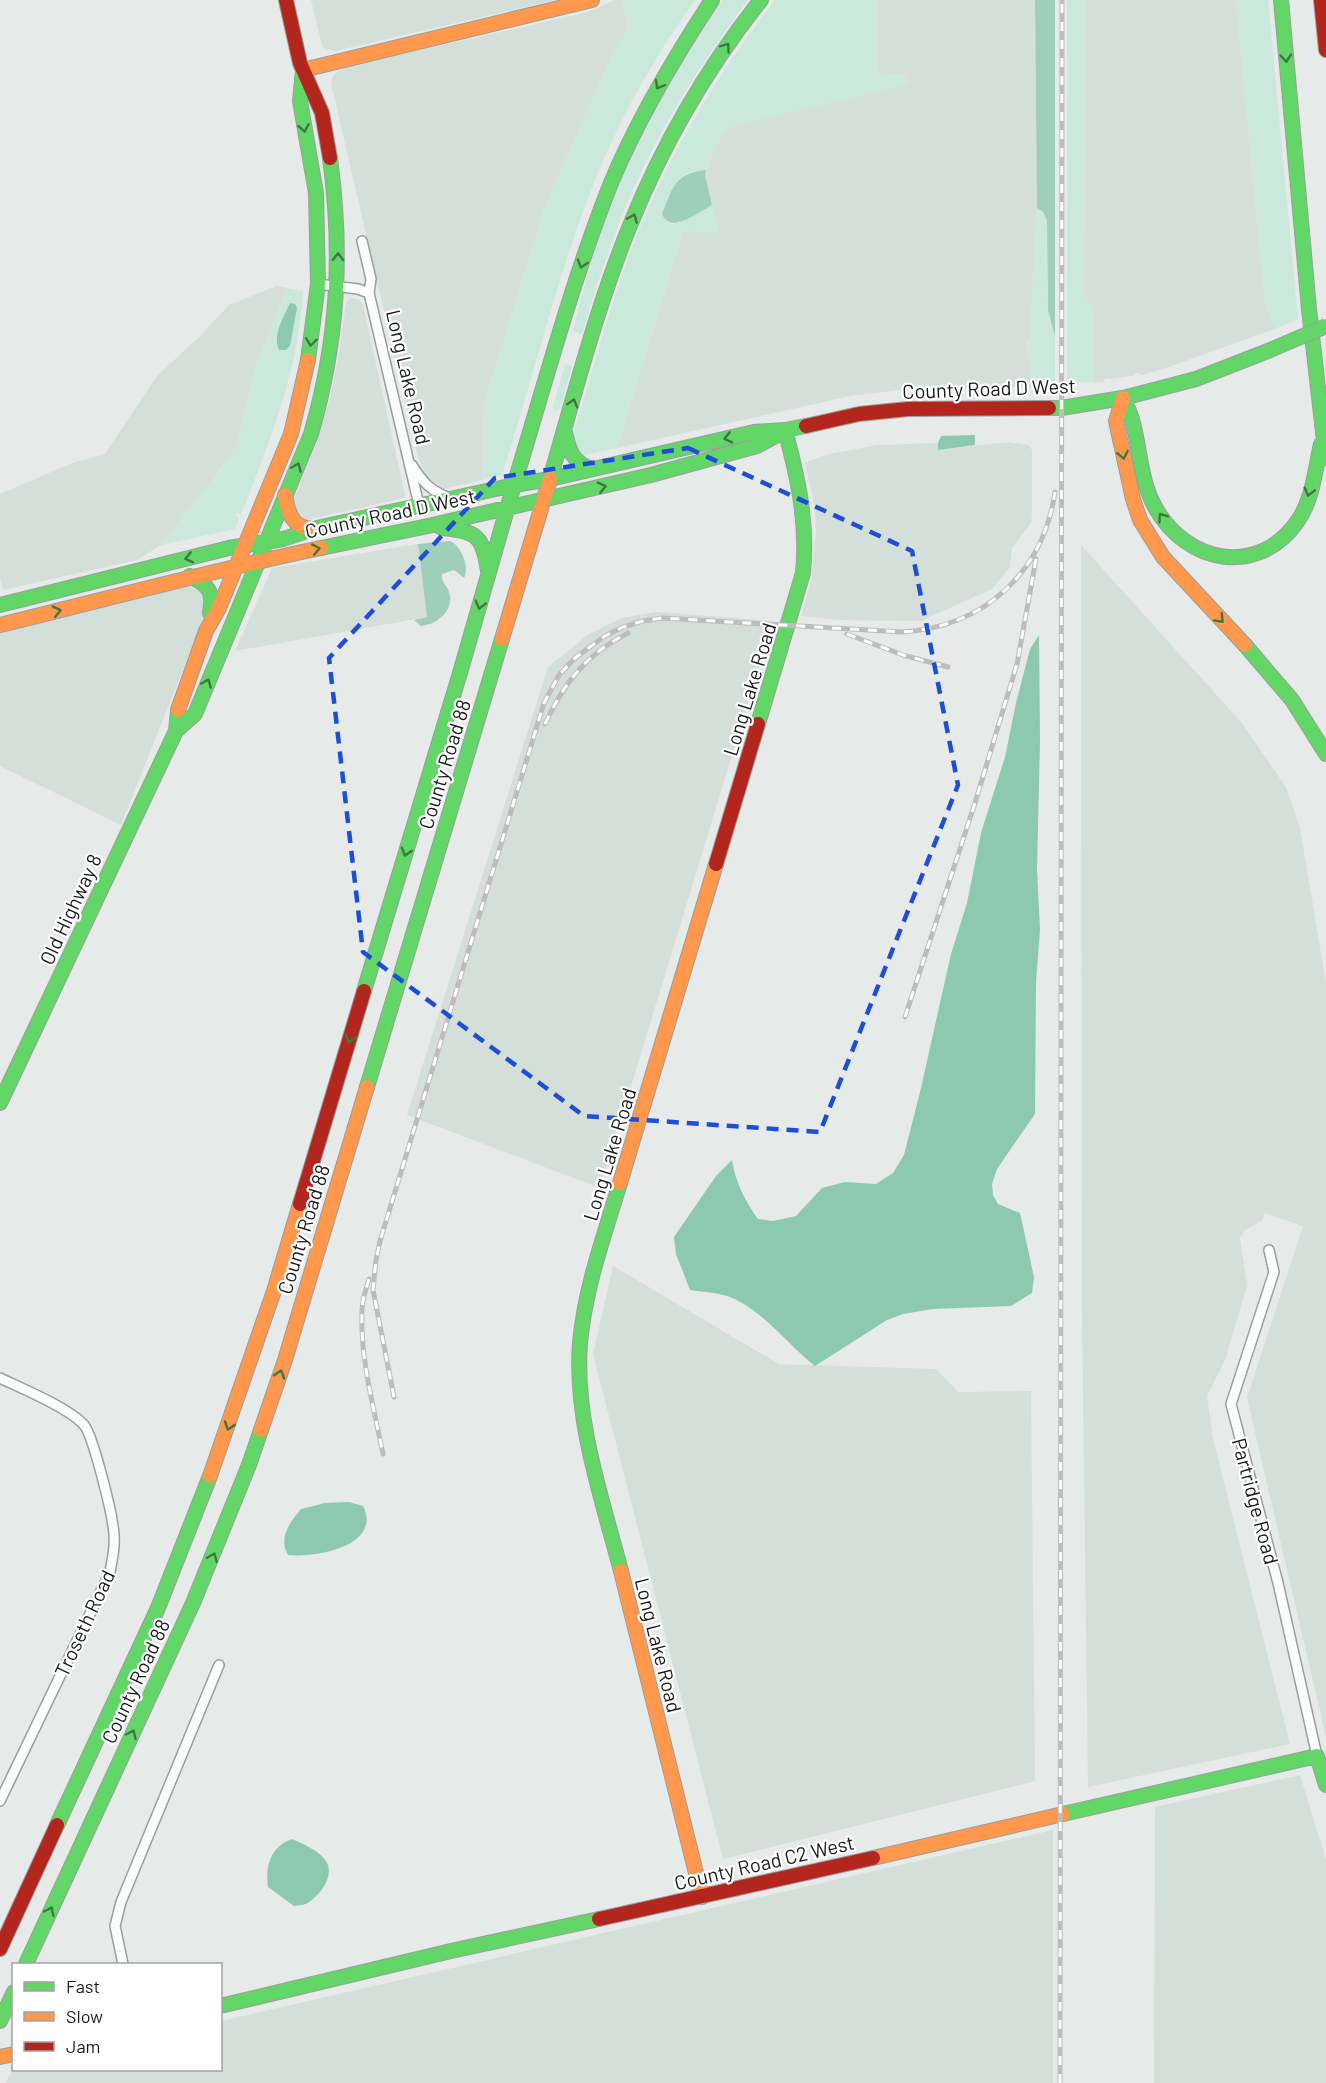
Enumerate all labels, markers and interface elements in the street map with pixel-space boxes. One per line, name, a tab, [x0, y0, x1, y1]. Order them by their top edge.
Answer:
one-way arrow	[719, 42, 730, 53]
one-way arrow	[1279, 54, 1292, 63]
one-way arrow	[655, 79, 666, 89]
one-way arrow	[298, 123, 310, 132]
one-way arrow	[626, 213, 638, 224]
one-way arrow	[332, 253, 344, 262]
one-way arrow	[577, 258, 589, 269]
street label: Long Lake Road	[382, 307, 436, 447]
one-way arrow	[305, 337, 318, 346]
street label: County Road D West	[902, 373, 1076, 403]
one-way arrow	[566, 398, 578, 409]
one-way arrow	[723, 431, 733, 444]
one-way arrow	[1116, 449, 1129, 459]
one-way arrow	[289, 463, 301, 474]
one-way arrow	[596, 481, 606, 494]
street label: County Road D West	[303, 483, 477, 543]
one-way arrow	[1304, 486, 1316, 497]
one-way arrow	[1158, 513, 1169, 524]
one-way arrow	[311, 543, 321, 556]
one-way arrow	[184, 550, 194, 563]
one-way arrow	[475, 599, 487, 610]
one-way arrow	[52, 606, 62, 619]
one-way arrow	[1212, 612, 1223, 623]
street label: Long Lake Road	[717, 620, 781, 758]
one-way arrow	[200, 679, 212, 690]
street label: County Road 88	[413, 696, 475, 832]
one-way arrow	[401, 846, 413, 857]
street label: Old Highway 8	[34, 850, 106, 968]
one-way arrow	[345, 1033, 357, 1044]
street label: Long Lake Road	[577, 1085, 641, 1223]
street label: County Road 88	[272, 1161, 334, 1297]
one-way arrow	[273, 1369, 285, 1380]
one-way arrow	[224, 1420, 237, 1431]
street label: Partridge Road	[1228, 1435, 1284, 1567]
one-way arrow	[206, 1552, 218, 1563]
street label: Troseth Road	[49, 1566, 119, 1680]
street label: Long Lake Road	[631, 1575, 687, 1715]
street label: County Road 88	[96, 1615, 174, 1747]
one-way arrow	[124, 1730, 136, 1741]
street label: County Road C2 West	[672, 1830, 856, 1894]
one-way arrow	[43, 1907, 55, 1918]
legend	[12, 1963, 222, 2071]
text: Fast	[66, 1975, 100, 1997]
text: Slow	[66, 2005, 103, 2027]
text: Jam	[66, 2035, 100, 2057]

